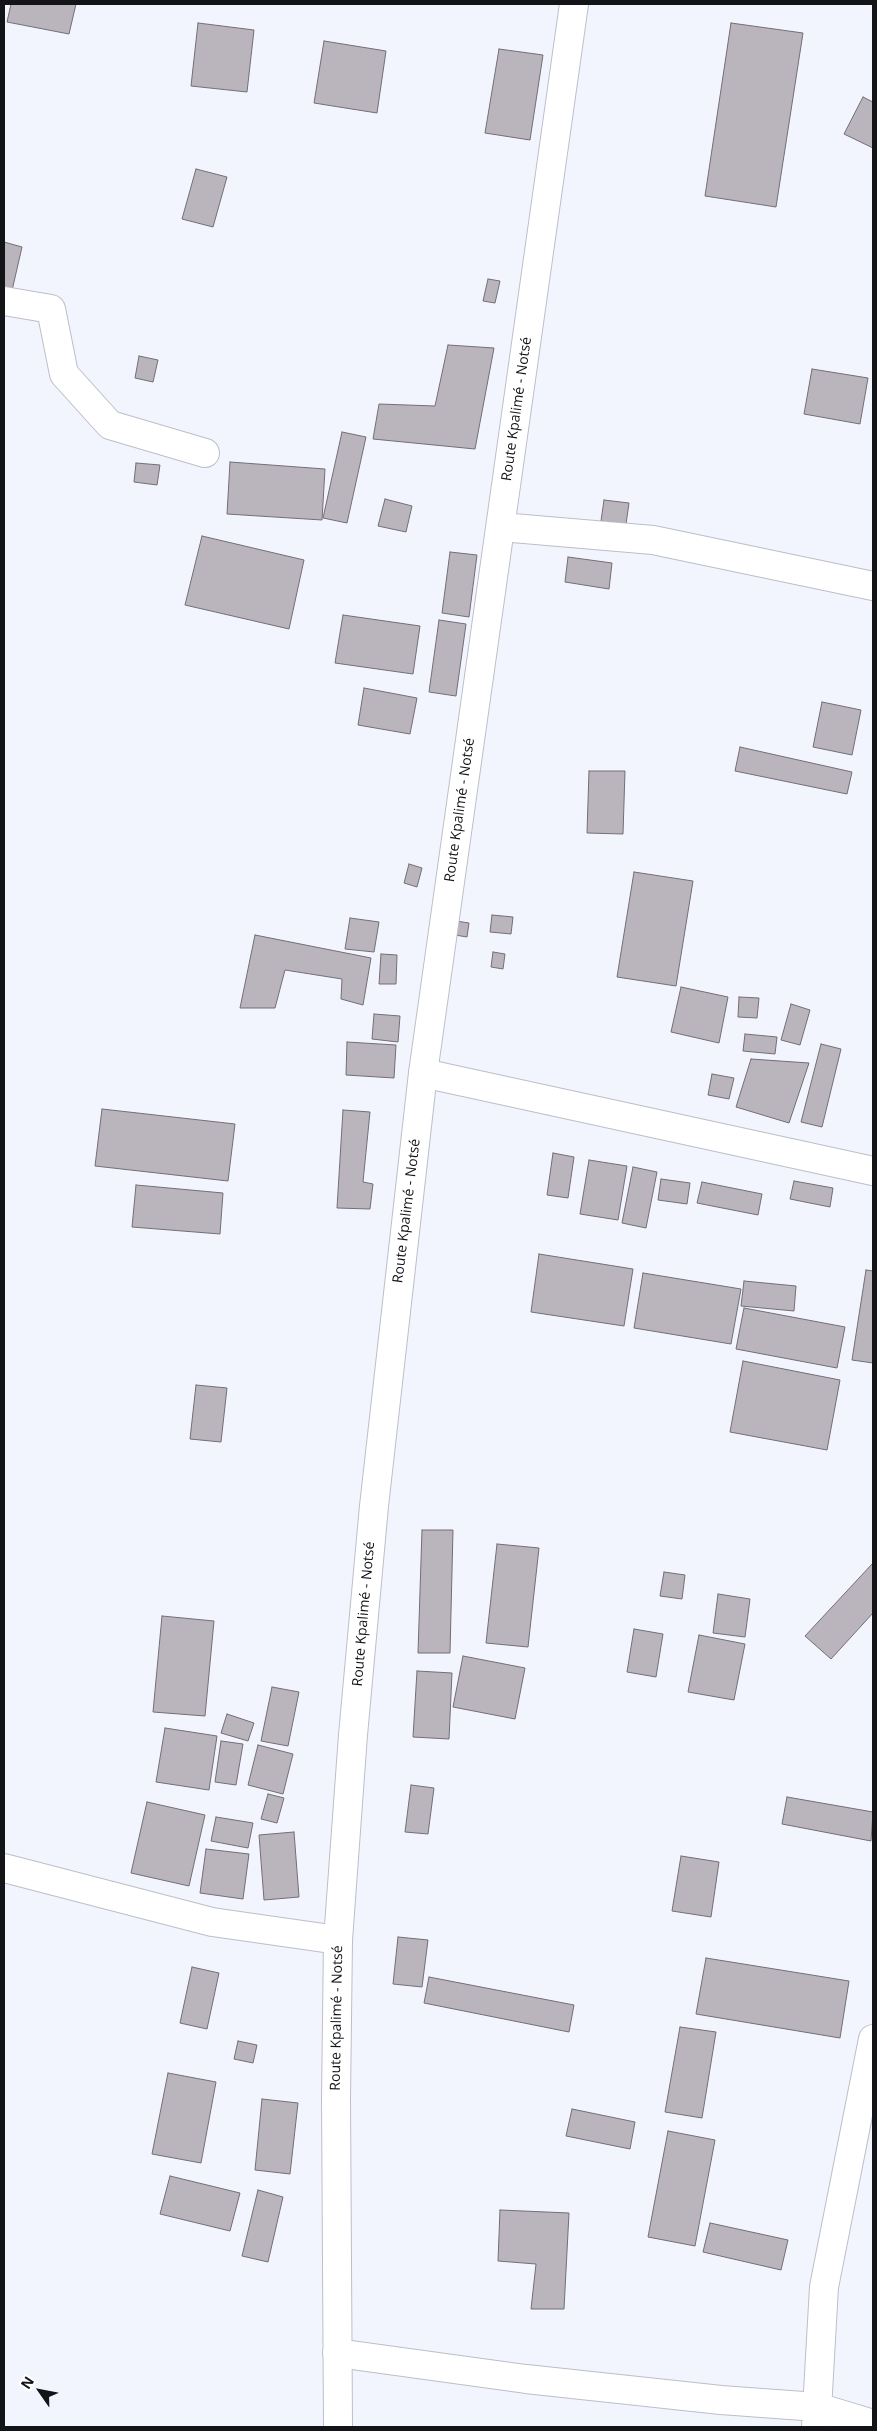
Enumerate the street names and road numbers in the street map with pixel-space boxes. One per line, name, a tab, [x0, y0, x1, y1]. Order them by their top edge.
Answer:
street label: Route Kpalimé - Notsé	[499, 336, 535, 482]
street label: Route Kpalimé - Notsé	[442, 737, 478, 883]
street label: Route Kpalimé - Notsé	[390, 1138, 424, 1284]
street label: Route Kpalimé - Notsé	[349, 1541, 379, 1687]
street label: Route Kpalimé - Notsé	[327, 1945, 347, 2091]

